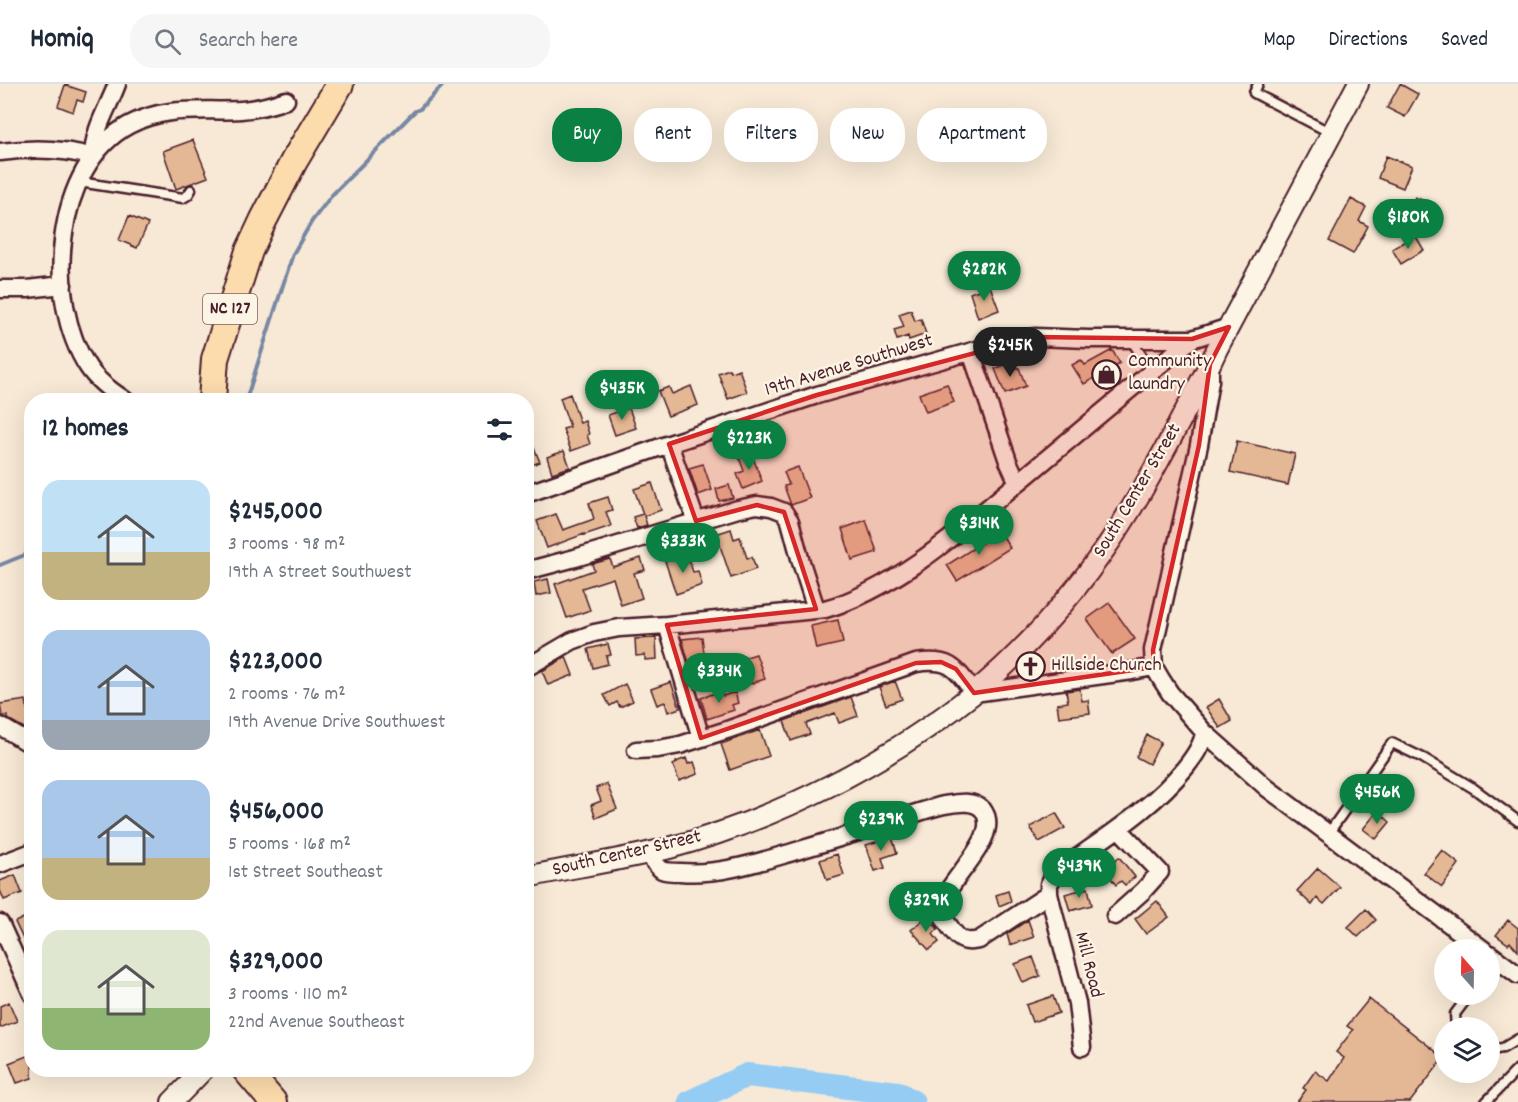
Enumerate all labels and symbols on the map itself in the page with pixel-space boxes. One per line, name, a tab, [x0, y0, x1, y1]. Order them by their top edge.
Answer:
pin: $180K	[1366, 199, 1450, 250]
pin: $282K	[942, 251, 1026, 302]
road number: NC 127	[203, 294, 257, 324]
street label: 19th Avenue Southwest	[762, 327, 936, 405]
pin: $245K	[968, 327, 1052, 378]
place label: Community laundry	[1128, 348, 1212, 399]
shop icon: Community laundry	[1091, 358, 1123, 390]
pin: $435K	[580, 370, 664, 421]
street label: South Center Street	[1087, 419, 1189, 563]
pin: $223K	[707, 420, 791, 471]
pin: $314K	[937, 505, 1021, 556]
pin: $333K	[641, 523, 725, 574]
church icon: Hillside Church	[1014, 650, 1046, 682]
place label: Hillside Church	[1051, 652, 1162, 680]
pin: $334K	[677, 653, 761, 704]
pin: $456K	[1335, 774, 1419, 825]
pin: $239K	[839, 801, 923, 852]
street label: South Center Street	[550, 823, 704, 885]
pin: $439K	[1037, 848, 1121, 899]
pin: $329K	[884, 882, 968, 933]
street label: Mill Road	[1066, 929, 1110, 1001]
north arrow	[1434, 939, 1500, 1005]

